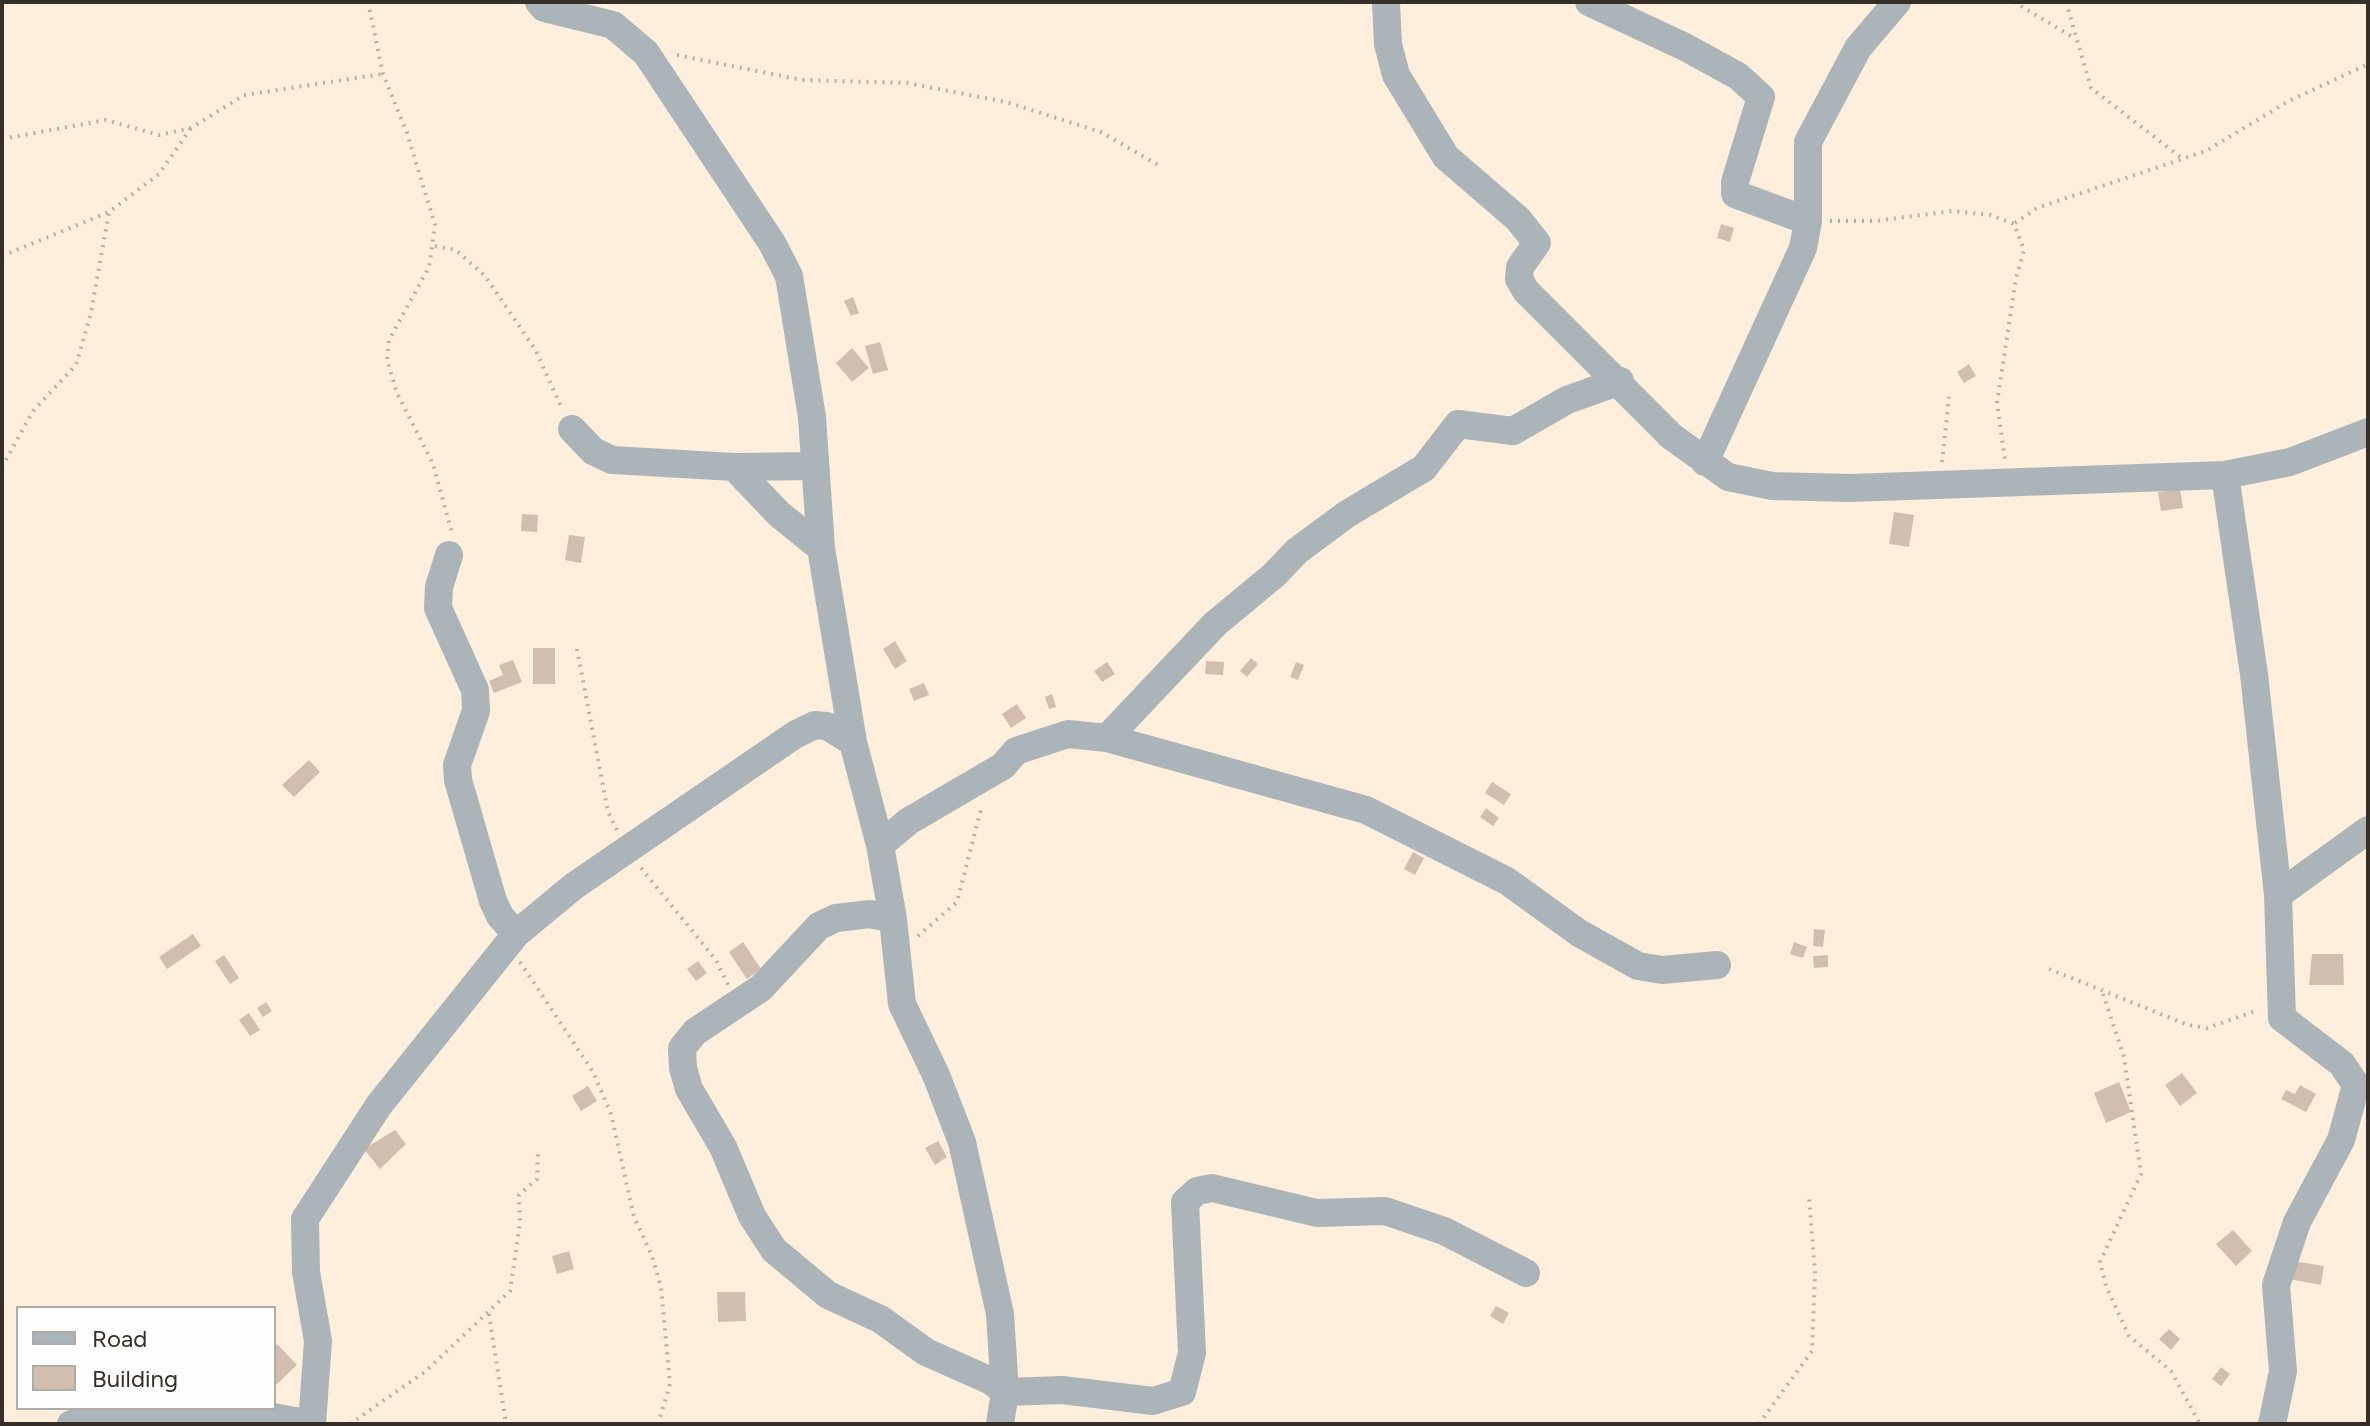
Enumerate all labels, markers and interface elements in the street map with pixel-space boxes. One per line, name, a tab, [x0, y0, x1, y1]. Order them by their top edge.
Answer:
legend	[16, 1306, 276, 1410]
text: Road	[92, 1324, 147, 1353]
text: Building	[92, 1364, 178, 1393]

